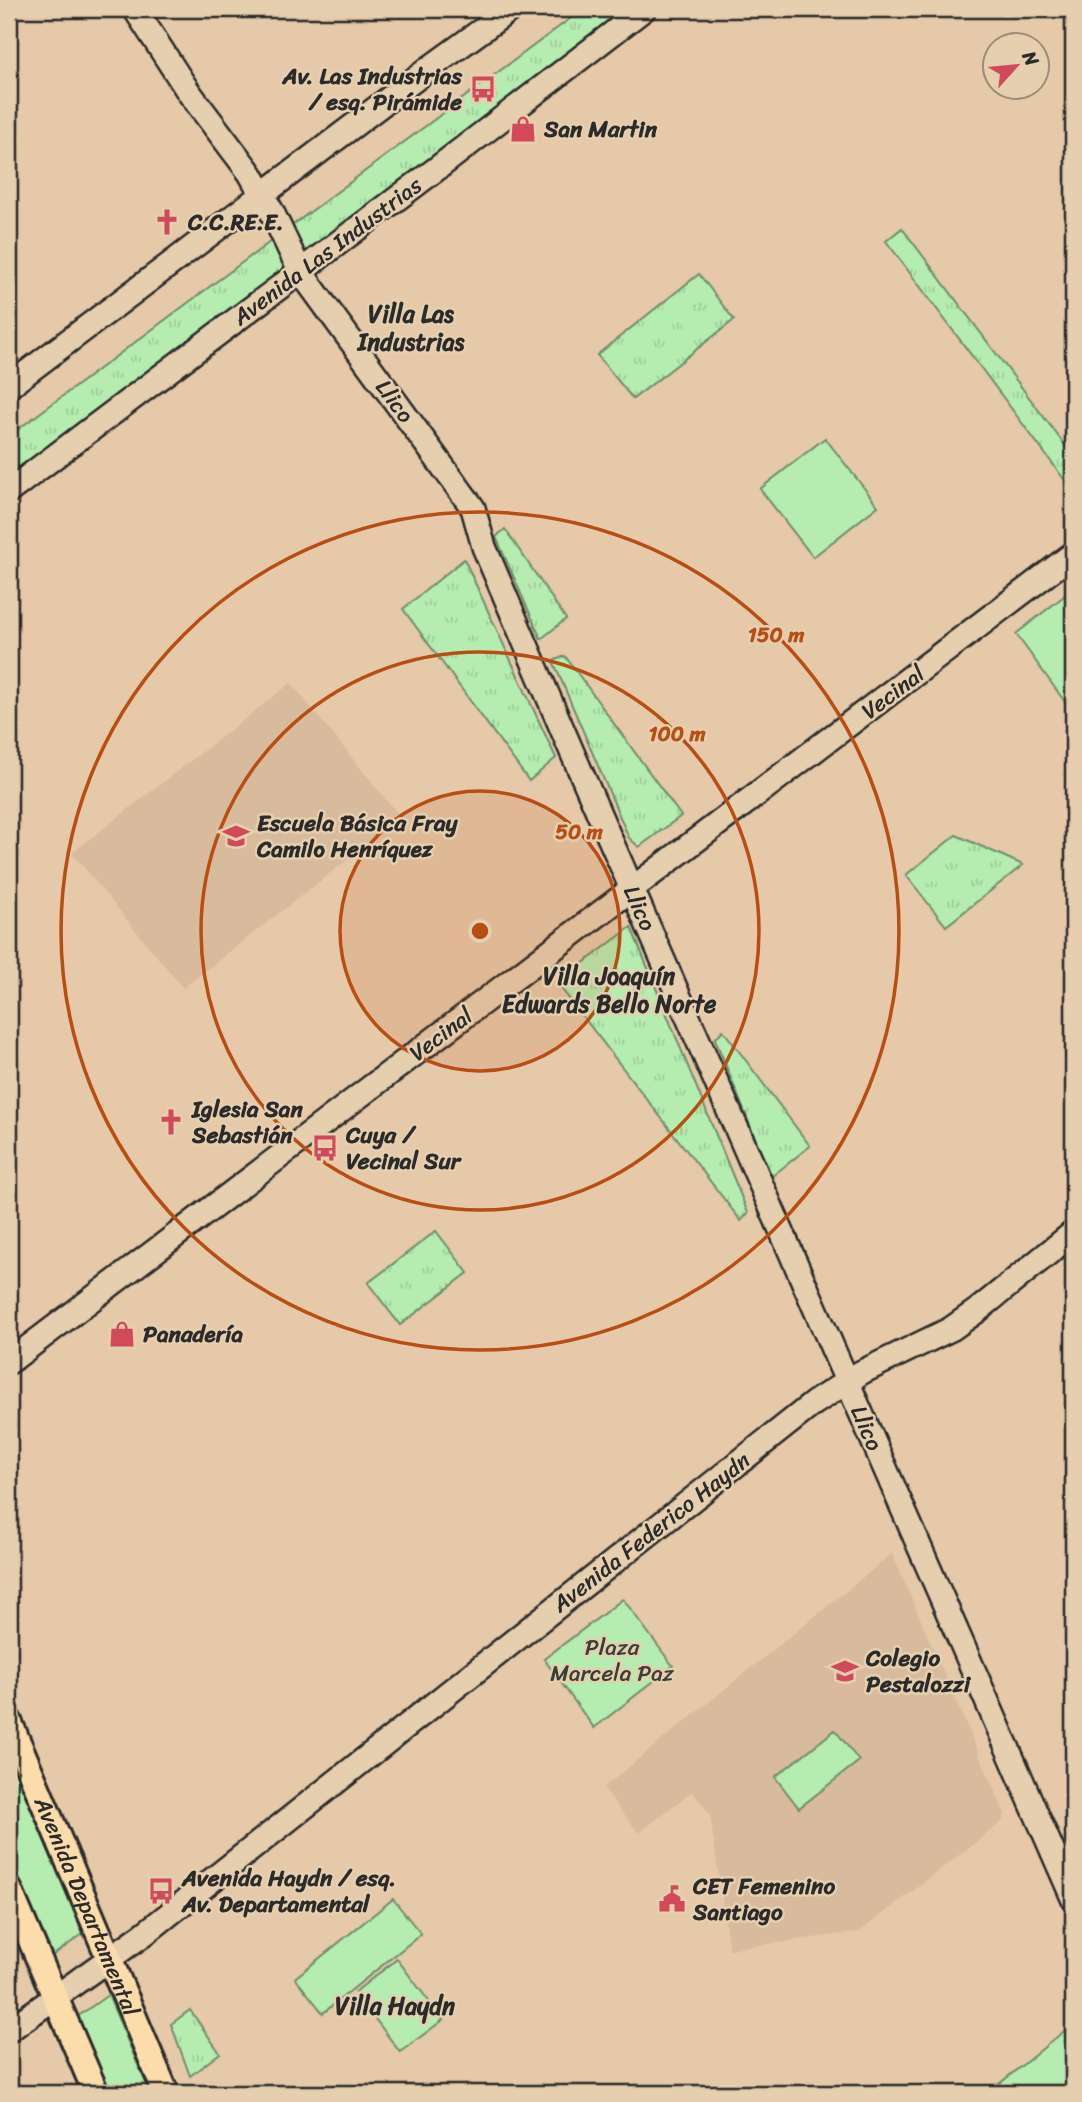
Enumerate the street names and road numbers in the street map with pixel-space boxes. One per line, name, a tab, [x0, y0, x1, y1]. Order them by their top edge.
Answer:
street label: Avenida Las Industrias	[223, 166, 432, 337]
street label: Llico	[364, 370, 425, 432]
street label: Vecinal	[852, 654, 935, 730]
street label: Llico	[611, 879, 668, 938]
street label: Vecinal	[400, 996, 483, 1072]
street label: Llico	[839, 1399, 895, 1458]
street label: Avenida Federico Haydn	[542, 1441, 760, 1624]
street label: Avenida Departamental	[22, 1789, 151, 2023]

